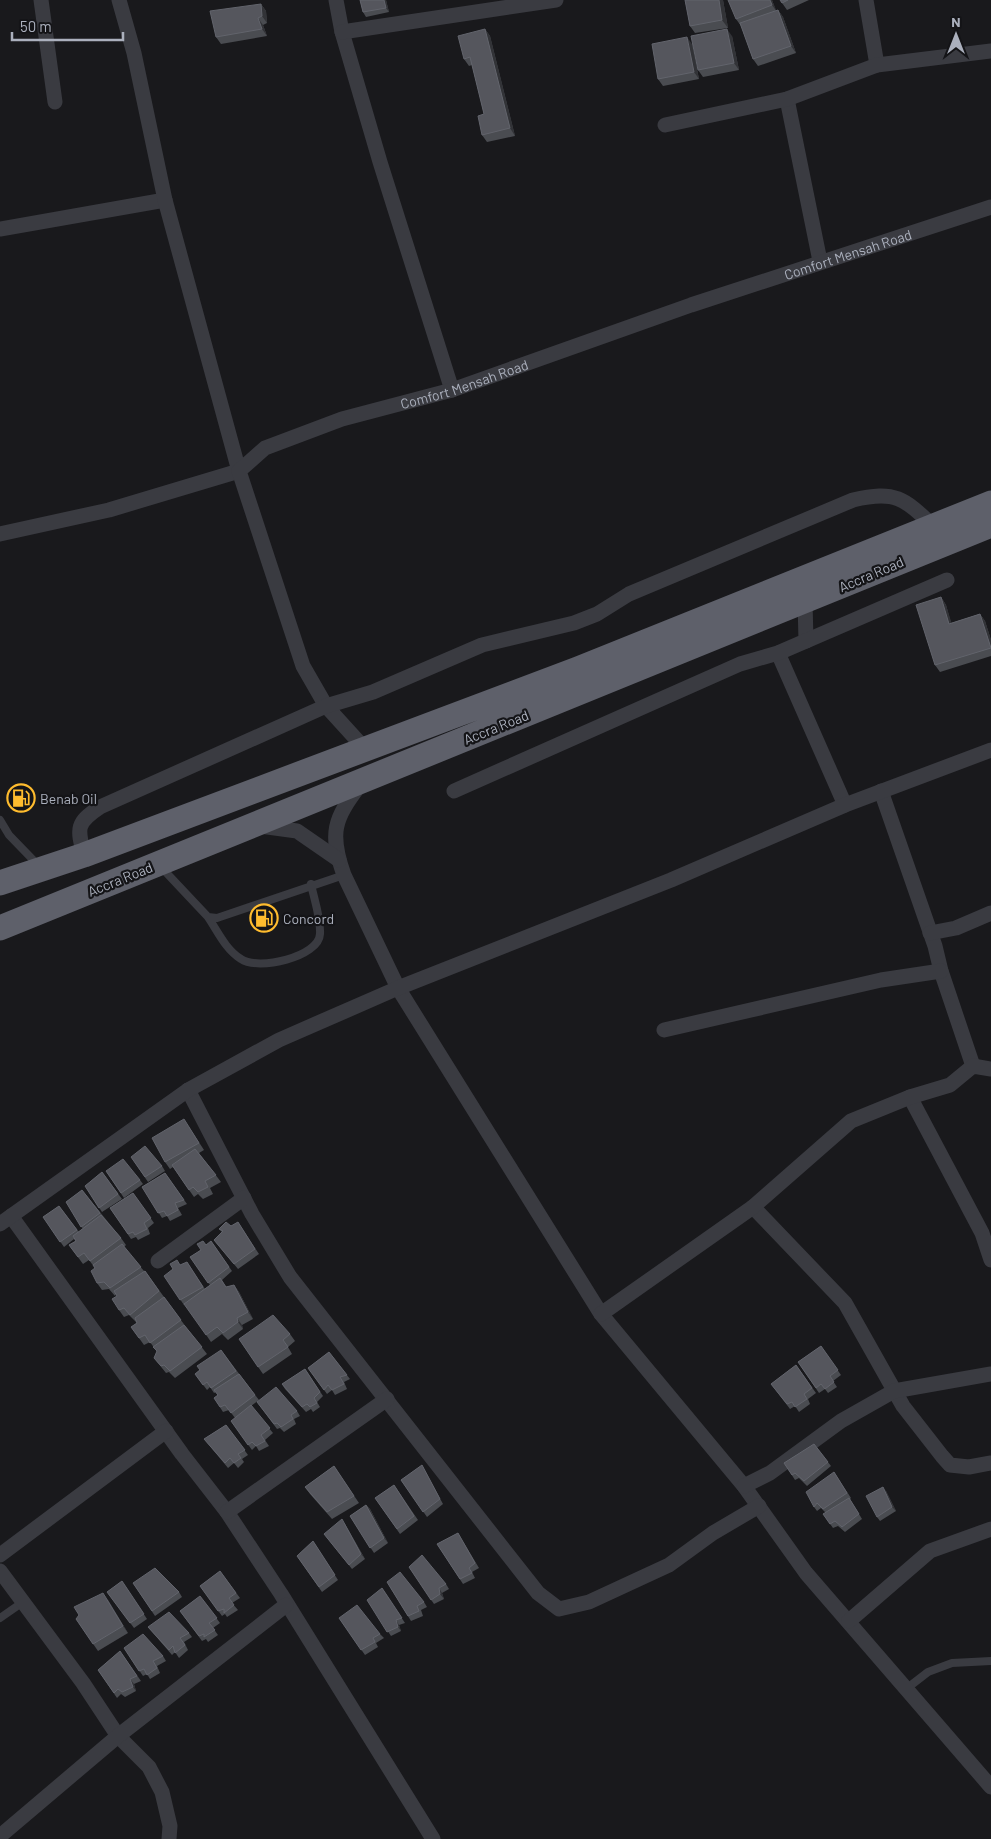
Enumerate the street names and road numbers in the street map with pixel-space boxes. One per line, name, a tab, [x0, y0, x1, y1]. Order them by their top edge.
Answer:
street label: Comfort Mensah Road	[782, 225, 914, 283]
street label: Comfort Mensah Road	[398, 355, 530, 412]
street label: Accra Road	[836, 553, 906, 595]
street label: Accra Road	[461, 706, 531, 748]
street label: Accra Road	[85, 858, 155, 900]

